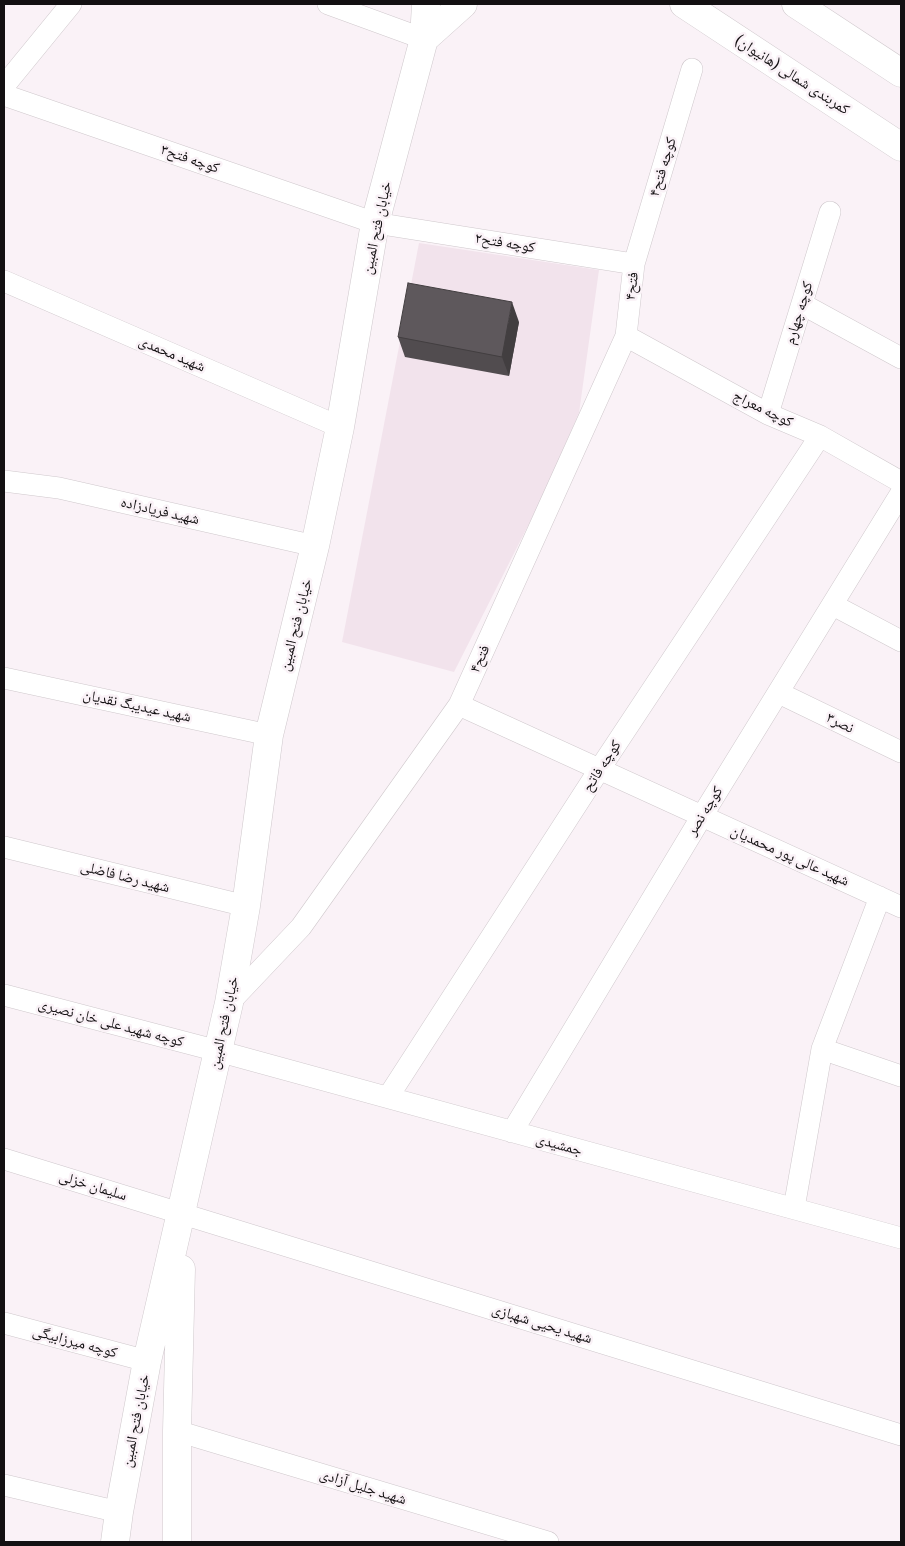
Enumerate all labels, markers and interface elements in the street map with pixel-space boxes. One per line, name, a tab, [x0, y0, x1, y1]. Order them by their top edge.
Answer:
street label: کمربندی شمالی (هانیوان)	[731, 31, 853, 119]
street label: کوچه فتح۴	[645, 135, 681, 199]
street label: کوچه فتح۳	[158, 141, 222, 177]
street label: خیابان فتح المبین	[358, 180, 396, 276]
street label: کوچه فتح۲	[473, 229, 537, 257]
street label: فتح۴	[621, 271, 643, 301]
street label: کوچه چهارم	[781, 279, 817, 347]
street label: شهید محمدی	[136, 332, 208, 376]
street label: کوچه معراج	[730, 387, 796, 431]
street label: شهید فریادزاده	[119, 493, 201, 529]
street label: خیابان فتح المبین	[276, 577, 316, 673]
street label: فتح۴	[466, 642, 494, 676]
street label: شهید عیدیبگ نقدیان	[81, 686, 193, 726]
street label: نصر۳	[823, 709, 857, 737]
street label: کوچه فاتح	[579, 737, 625, 795]
street label: کوچه نصر	[683, 783, 727, 839]
street label: شهید عالی پور محمدیان	[728, 822, 852, 890]
street label: شهید رضا فاضلی	[79, 857, 171, 897]
street label: خیابان فتح المبین	[205, 975, 243, 1071]
street label: کوچه شهید علی خان نصیری	[36, 995, 186, 1051]
street label: جمشیدی	[534, 1130, 584, 1160]
street label: سلیمان خزلی	[57, 1167, 129, 1205]
street label: شهید یحیی شهبازی	[490, 1300, 594, 1348]
street label: کوچه میرزابیگی	[31, 1322, 119, 1362]
street label: خیابان فتح المبین	[118, 1373, 154, 1469]
street label: شهید جلیل آزادی	[317, 1465, 409, 1509]

